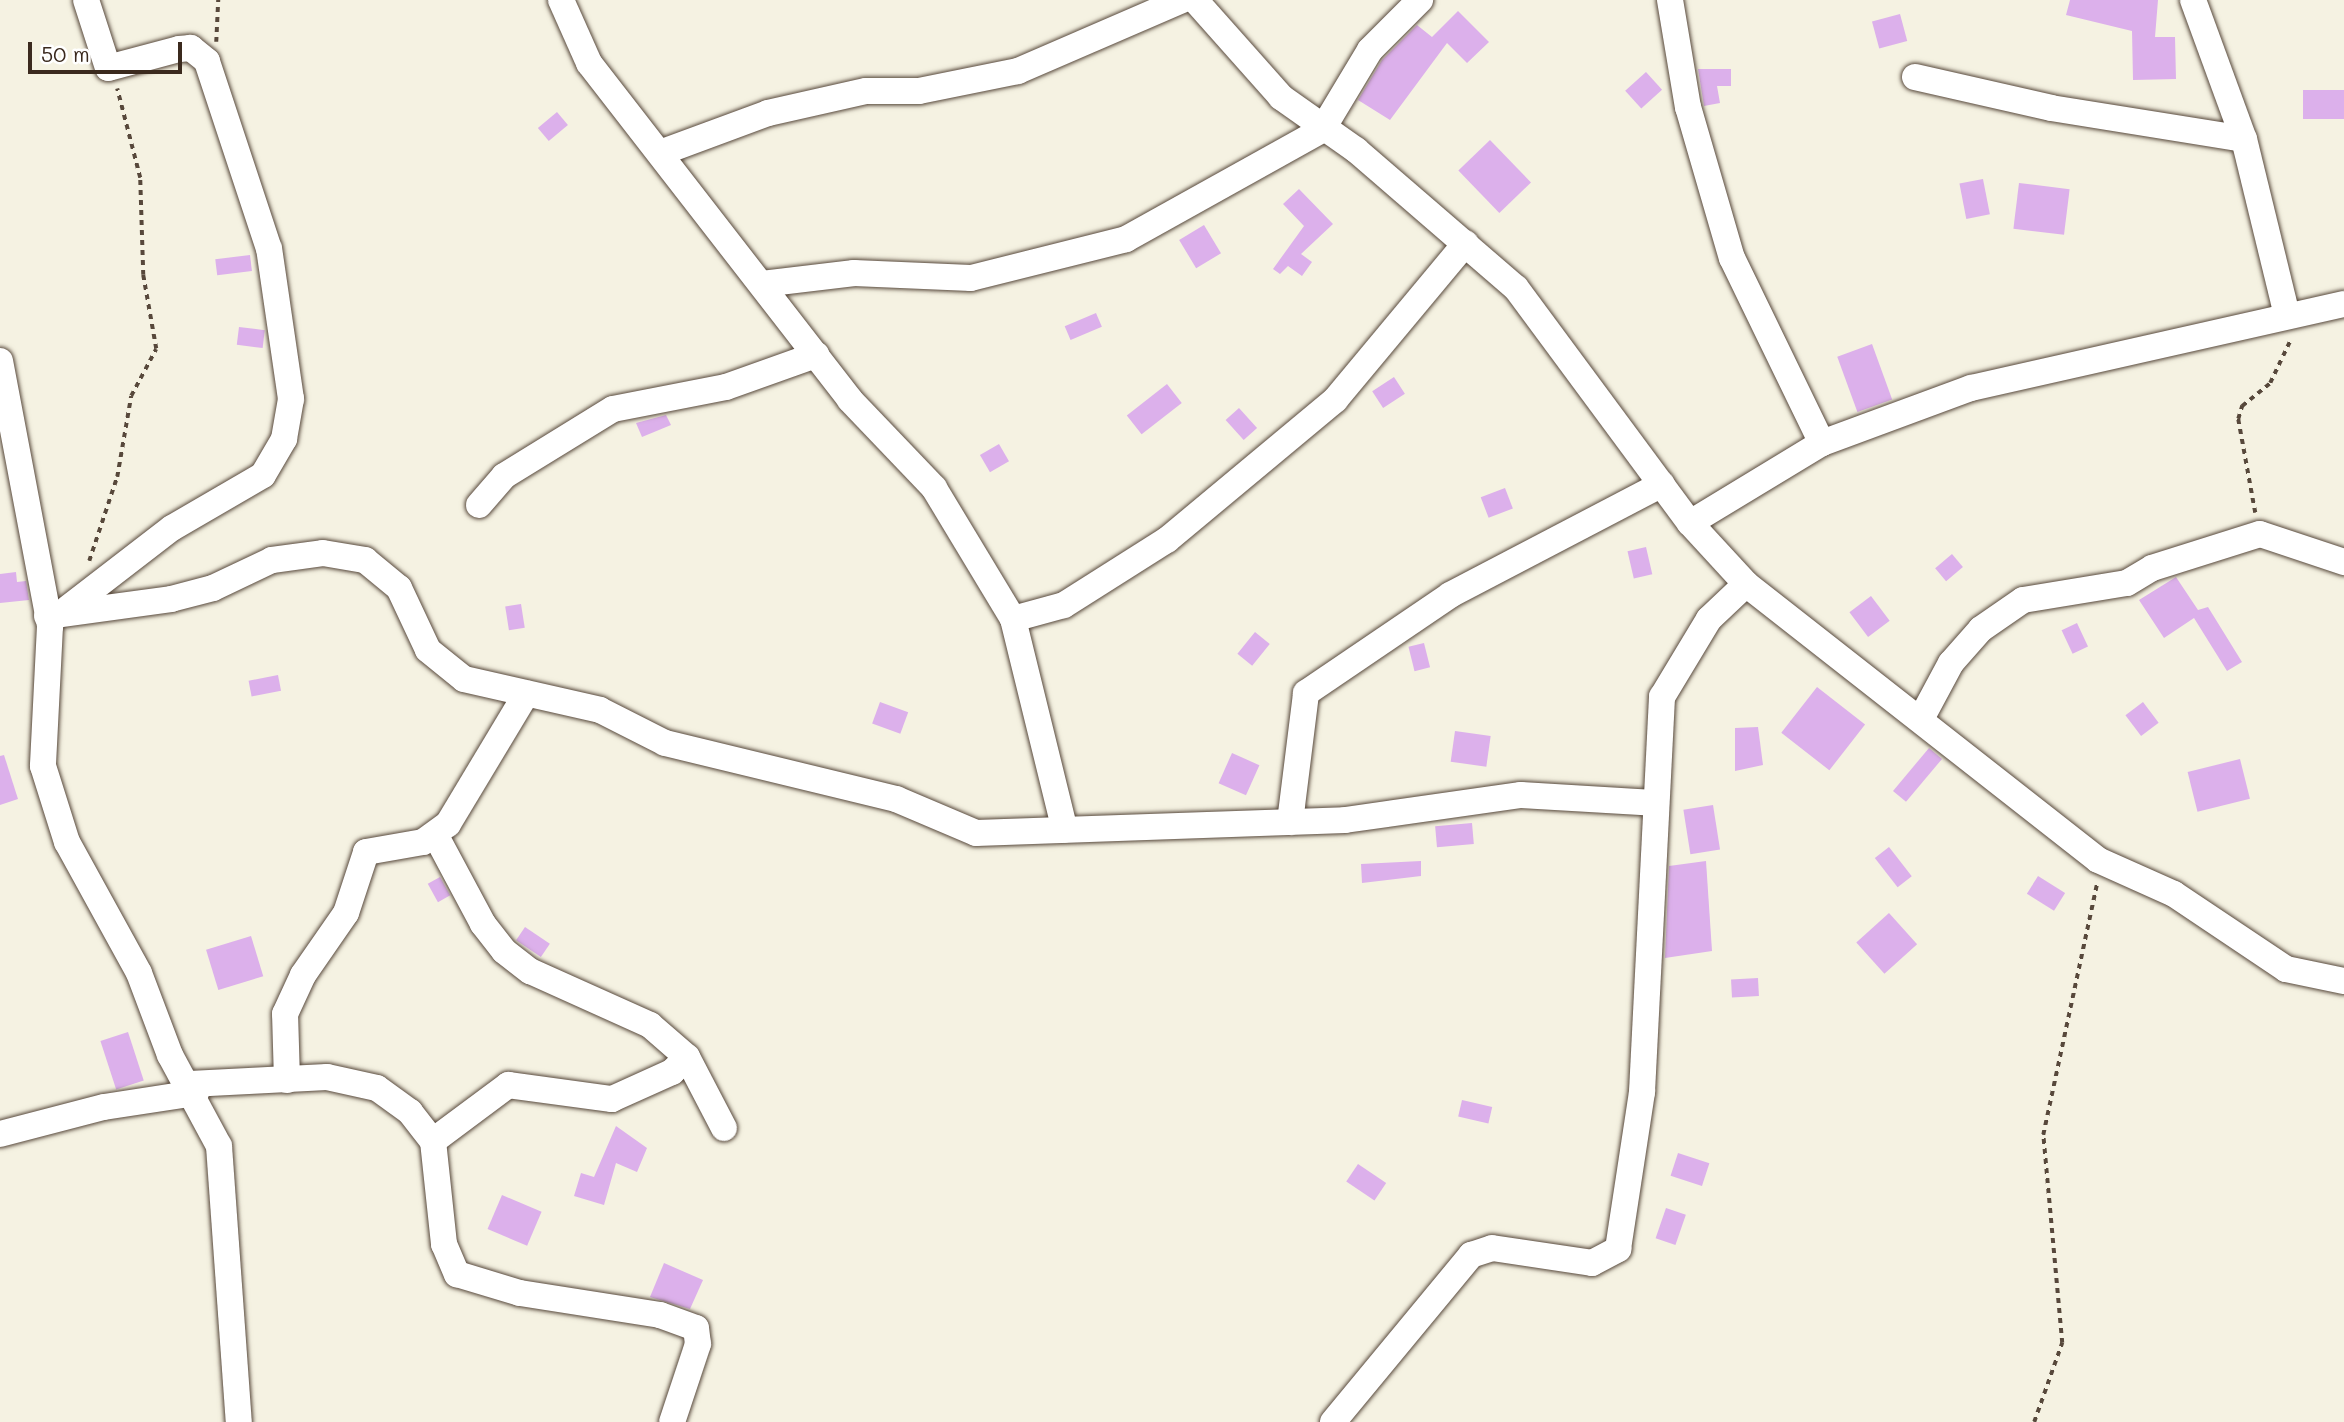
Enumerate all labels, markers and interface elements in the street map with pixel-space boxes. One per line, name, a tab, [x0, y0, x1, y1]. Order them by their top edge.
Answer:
scale bar	[32, 28, 186, 72]
text: 50 m	[41, 40, 90, 67]

